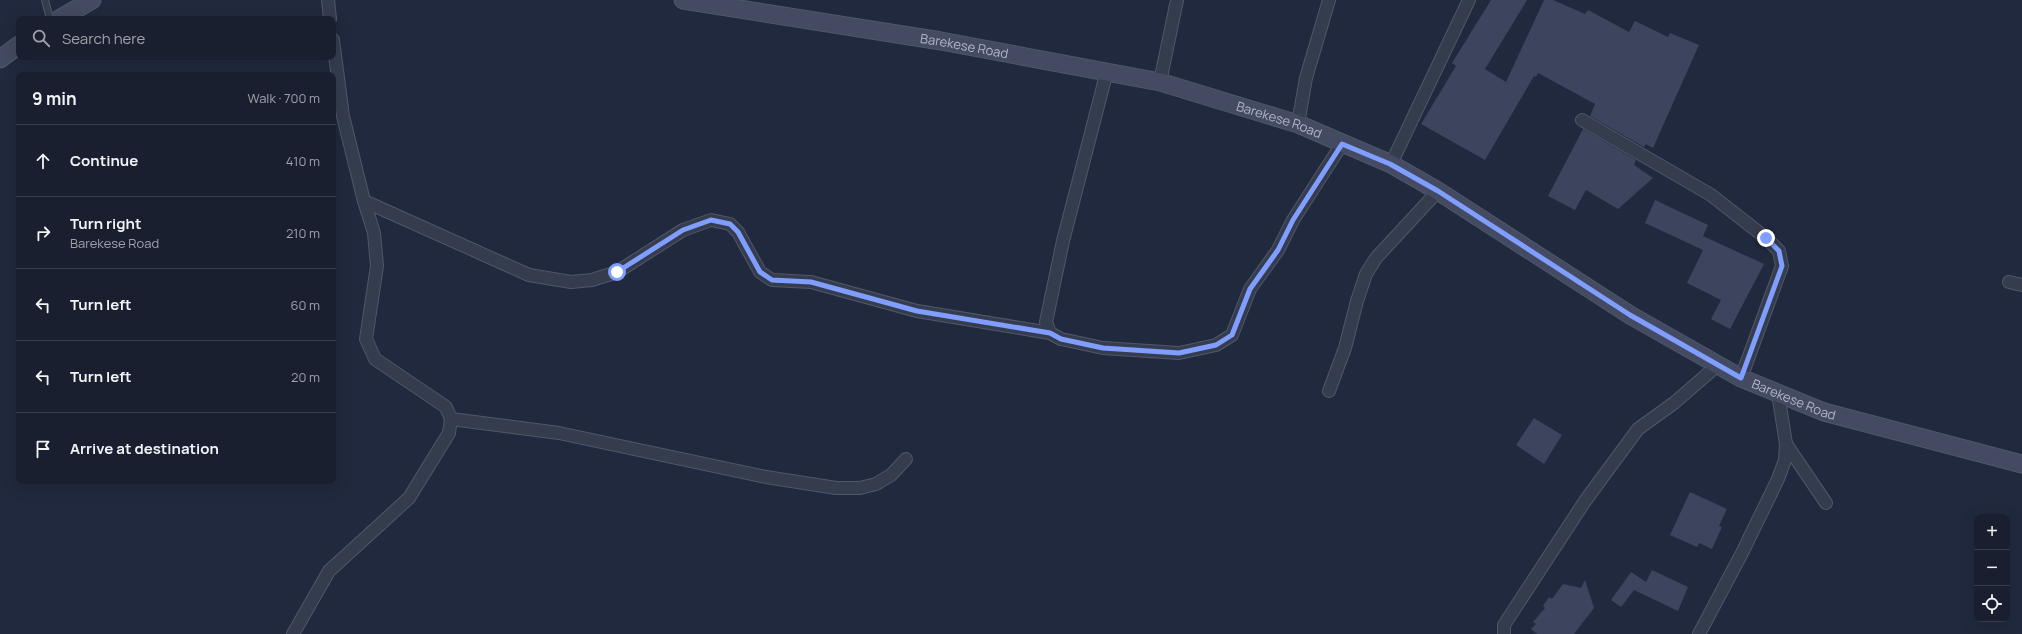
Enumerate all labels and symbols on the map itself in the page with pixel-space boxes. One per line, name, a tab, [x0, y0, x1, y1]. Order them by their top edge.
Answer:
street label: Barekese Road	[919, 29, 1010, 62]
street label: Barekese Road	[1234, 97, 1325, 142]
route end	[1757, 229, 1775, 247]
route start	[608, 263, 626, 281]
street label: Barekese Road	[1749, 374, 1838, 424]

